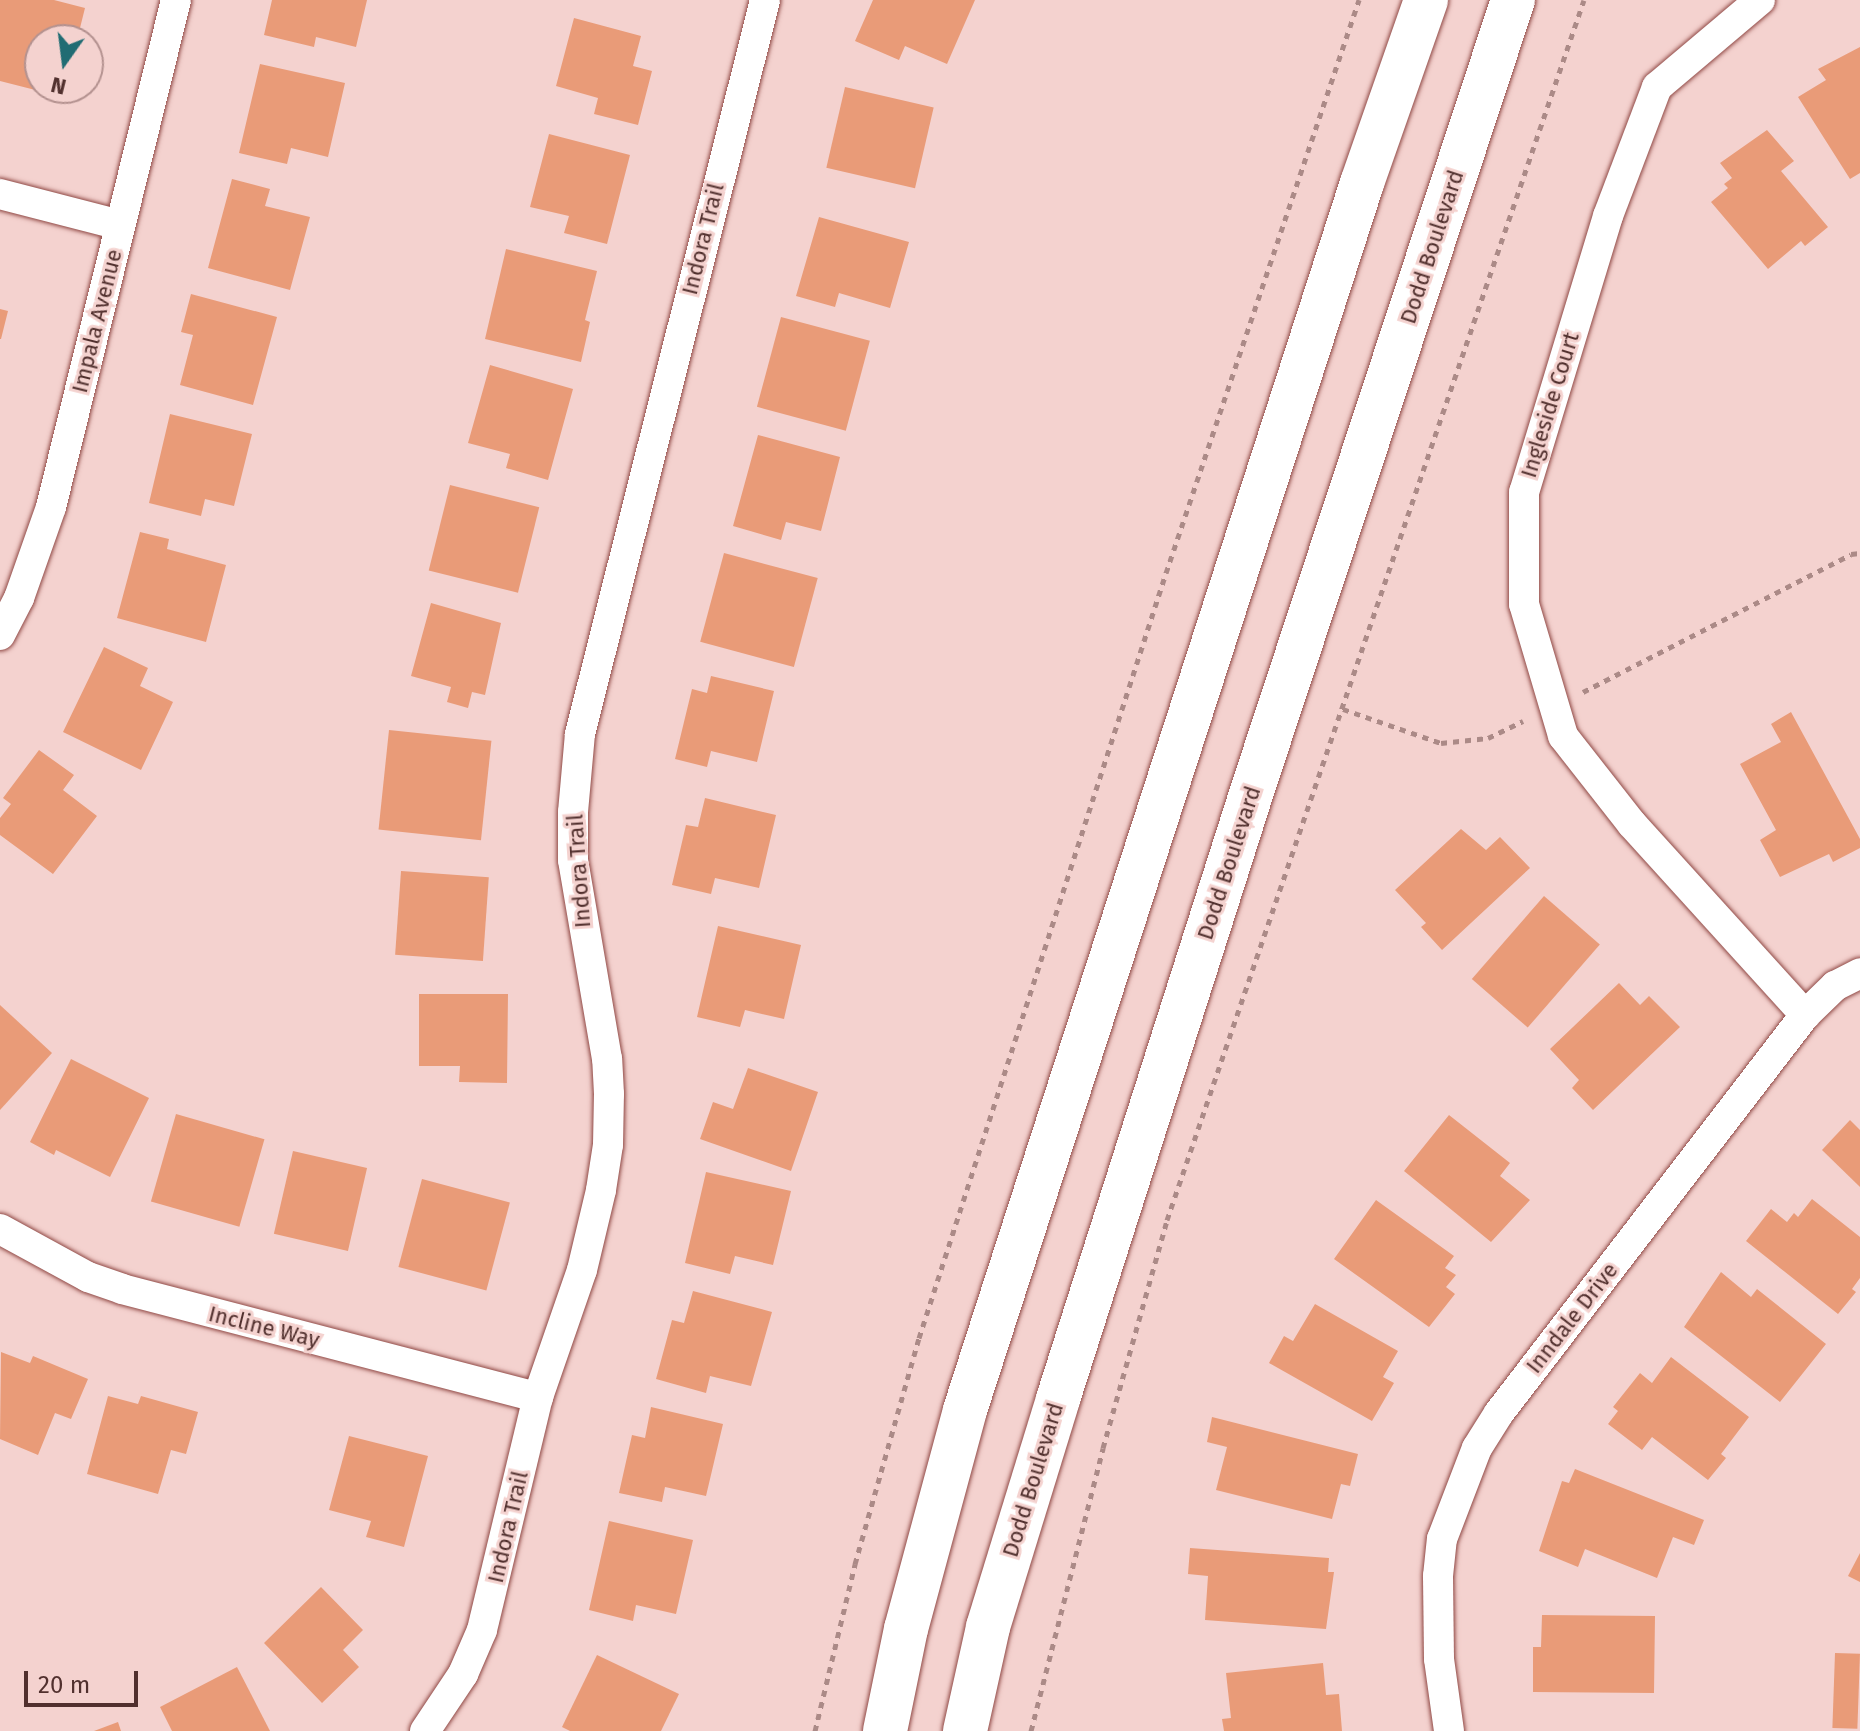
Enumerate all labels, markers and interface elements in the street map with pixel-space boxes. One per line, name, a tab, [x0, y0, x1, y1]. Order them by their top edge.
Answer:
north arrow	[24, 24, 104, 104]
text: N	[48, 71, 69, 101]
street label: Dodd Boulevard	[1395, 167, 1469, 327]
street label: Indora Trail	[676, 181, 730, 297]
street label: Impala Avenue	[66, 246, 128, 396]
street label: Ingleside Court	[1515, 329, 1585, 481]
street label: Dodd Boulevard	[1192, 783, 1266, 943]
street label: Indora Trail	[562, 813, 596, 929]
street label: Inndale Drive	[1521, 1258, 1623, 1378]
street label: Incline Way	[206, 1300, 322, 1354]
street label: Dodd Boulevard	[997, 1400, 1069, 1560]
street label: Indora Trail	[482, 1469, 534, 1585]
scale bar	[28, 1655, 142, 1705]
text: 20 m	[38, 1671, 90, 1699]

